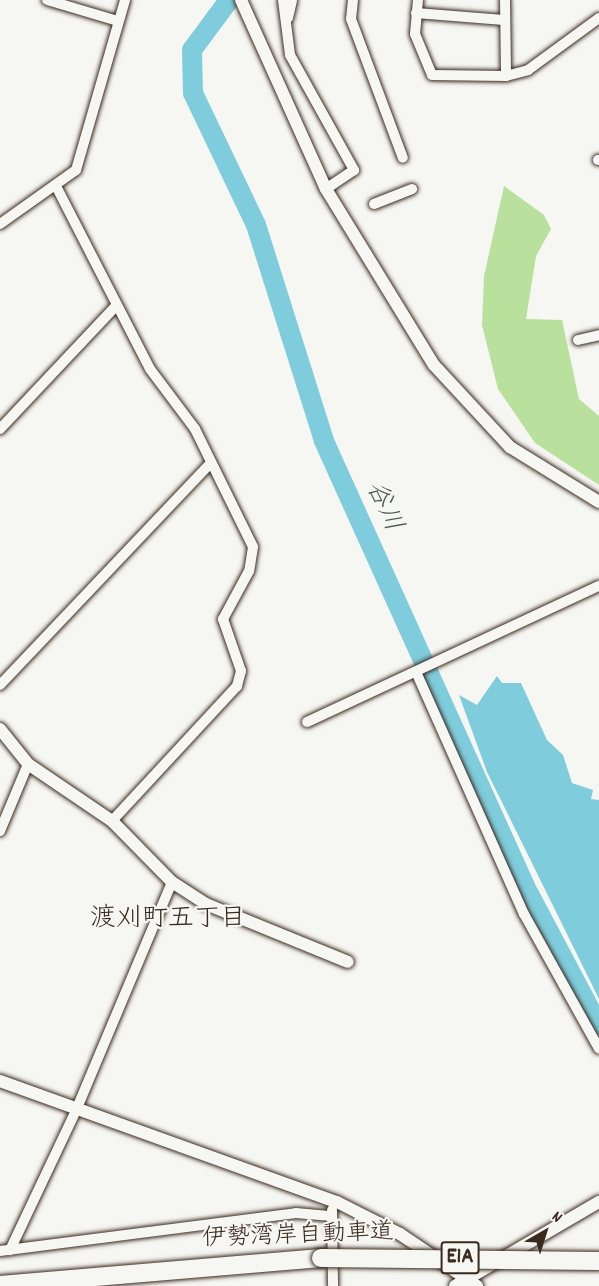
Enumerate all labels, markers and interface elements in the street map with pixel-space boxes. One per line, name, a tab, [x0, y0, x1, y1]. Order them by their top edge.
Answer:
water label: 谷川	[358, 477, 408, 537]
district label: 渡刈町五丁目	[90, 904, 246, 936]
north arrow	[515, 1202, 575, 1262]
text: N	[546, 1206, 567, 1229]
street label: 伊勢湾岸自動車道	[202, 1219, 394, 1255]
road number: E1A	[440, 1239, 480, 1277]

